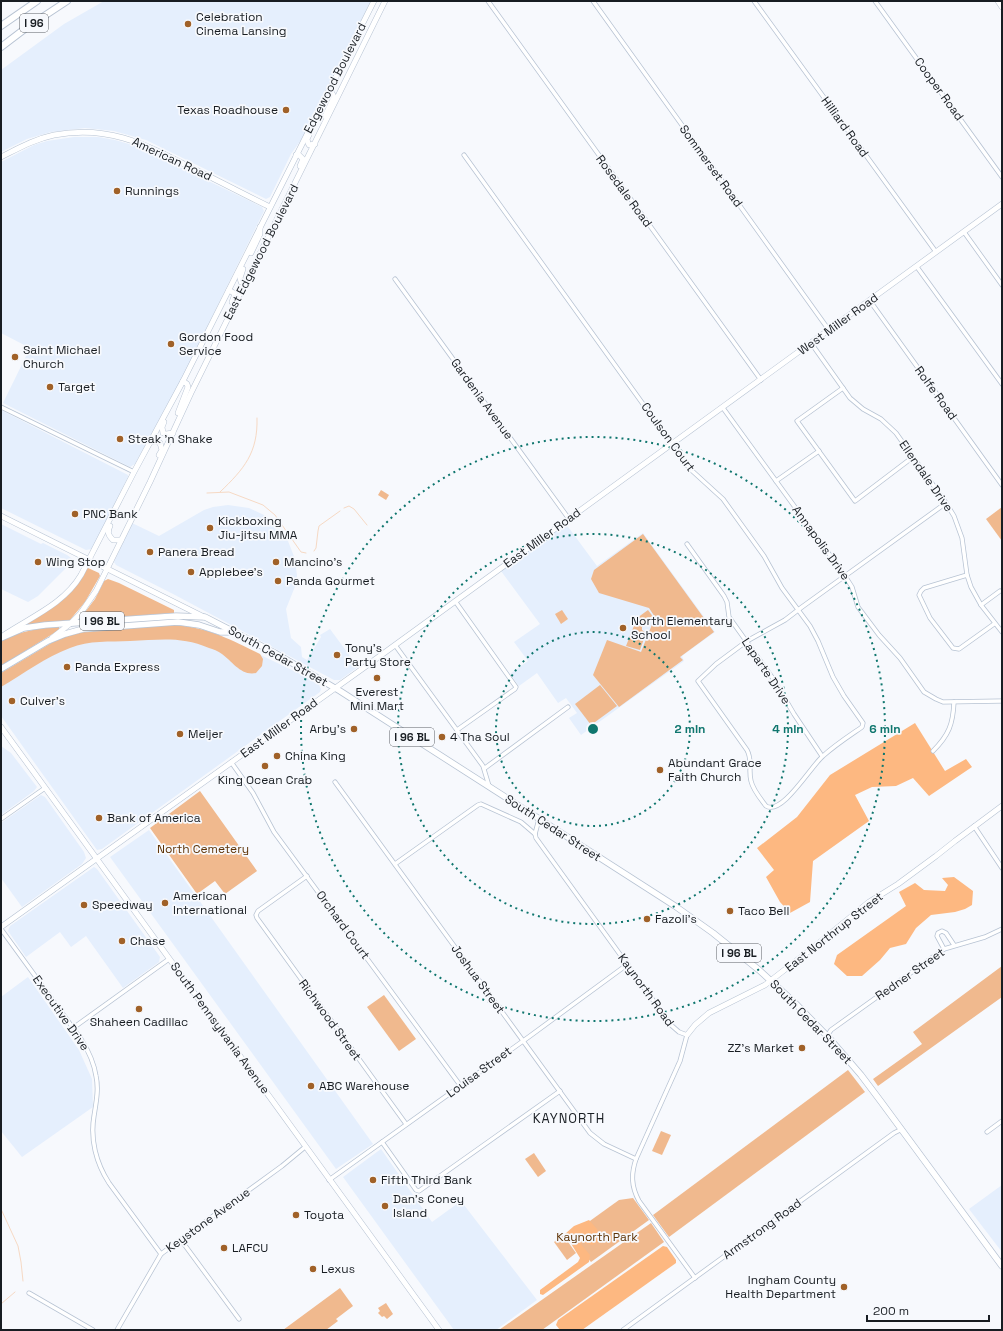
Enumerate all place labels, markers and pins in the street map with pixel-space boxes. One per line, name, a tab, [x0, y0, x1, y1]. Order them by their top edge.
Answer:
place label: Celebration Cinema Lansing	[196, 9, 287, 39]
marker: Celebration Cinema Lansing	[183, 19, 193, 29]
place label: Texas Roadhouse	[177, 102, 278, 118]
marker: Texas Roadhouse	[281, 105, 291, 115]
place label: Runnings	[125, 183, 179, 199]
marker: Runnings	[112, 186, 122, 196]
place label: Gordon Food Service	[179, 329, 253, 359]
marker: Gordon Food Service	[166, 339, 176, 349]
place label: Saint Michael Church	[23, 342, 101, 372]
marker: Saint Michael Church	[10, 352, 20, 362]
place label: Target	[58, 379, 95, 395]
marker: Target	[45, 382, 55, 392]
place label: Steak 'n Shake	[128, 431, 213, 447]
marker: Steak 'n Shake	[115, 434, 125, 444]
place label: PNC Bank	[83, 506, 138, 522]
marker: PNC Bank	[70, 509, 80, 519]
place label: Kickboxing Jiu-jitsu MMA	[218, 513, 298, 543]
marker: Kickboxing Jiu-jitsu MMA	[205, 523, 215, 533]
place label: Panera Bread	[158, 544, 235, 560]
marker: Panera Bread	[145, 547, 155, 557]
place label: Wing Stop	[46, 554, 106, 570]
place label: Mancino's	[284, 554, 342, 570]
marker: Wing Stop	[33, 557, 43, 567]
marker: Mancino's	[271, 557, 281, 567]
place label: Applebee's	[199, 564, 263, 580]
marker: Applebee's	[186, 567, 196, 577]
place label: Panda Gourmet	[286, 573, 375, 589]
marker: Panda Gourmet	[273, 576, 283, 586]
place label: North Elementary School	[631, 613, 733, 643]
marker: North Elementary School	[618, 623, 628, 633]
place label: Tony's Party Store	[345, 640, 411, 670]
marker: Tony's Party Store	[332, 650, 342, 660]
place label: Panda Express	[75, 659, 160, 675]
marker: Panda Express	[62, 662, 72, 672]
marker: Everest Mini Mart	[372, 673, 382, 683]
place label: Everest Mini Mart	[350, 684, 404, 714]
place label: Culver's	[20, 693, 65, 709]
marker: Culver's	[7, 696, 17, 706]
place label: Arby's	[310, 721, 346, 737]
centre of rings	[586, 722, 600, 736]
marker: Arby's	[349, 724, 359, 734]
place label: Meijer	[188, 726, 223, 742]
marker: Meijer	[175, 729, 185, 739]
place label: 4 Tha Soul	[450, 729, 510, 745]
marker: 4 Tha Soul	[437, 732, 447, 742]
place label: China King	[285, 748, 346, 764]
marker: China King	[272, 751, 282, 761]
place label: Abundant Grace Faith Church	[668, 755, 762, 785]
marker: King Ocean Crab	[260, 761, 270, 771]
marker: Abundant Grace Faith Church	[655, 765, 665, 775]
place label: King Ocean Crab	[218, 772, 313, 788]
place label: Bank of America	[107, 810, 201, 826]
marker: Bank of America	[94, 813, 104, 823]
place label: American International	[173, 888, 247, 918]
place label: Speedway	[92, 897, 153, 913]
marker: American International	[160, 898, 170, 908]
marker: Speedway	[79, 900, 89, 910]
place label: Taco Bell	[738, 903, 789, 919]
marker: Taco Bell	[725, 906, 735, 916]
place label: Fazoli's	[655, 911, 697, 927]
marker: Fazoli's	[642, 914, 652, 924]
place label: Chase	[130, 933, 165, 949]
marker: Chase	[117, 936, 127, 946]
marker: Shaheen Cadillac	[134, 1004, 144, 1014]
place label: Shaheen Cadillac	[90, 1014, 188, 1030]
place label: ZZ's Market	[727, 1040, 794, 1056]
marker: ZZ's Market	[797, 1043, 807, 1053]
place label: ABC Warehouse	[319, 1078, 409, 1094]
marker: ABC Warehouse	[306, 1081, 316, 1091]
place label: Fifth Third Bank	[381, 1172, 473, 1188]
marker: Fifth Third Bank	[368, 1175, 378, 1185]
place label: Dan's Coney Island	[393, 1191, 464, 1221]
marker: Dan's Coney Island	[380, 1201, 390, 1211]
place label: Toyota	[304, 1207, 344, 1223]
marker: Toyota	[291, 1210, 301, 1220]
place label: LAFCU	[232, 1240, 268, 1256]
marker: LAFCU	[219, 1243, 229, 1253]
place label: Lexus	[321, 1261, 355, 1277]
marker: Lexus	[308, 1264, 318, 1274]
place label: Ingham County Health Department	[725, 1272, 836, 1302]
marker: Ingham County Health Department	[839, 1282, 849, 1292]

